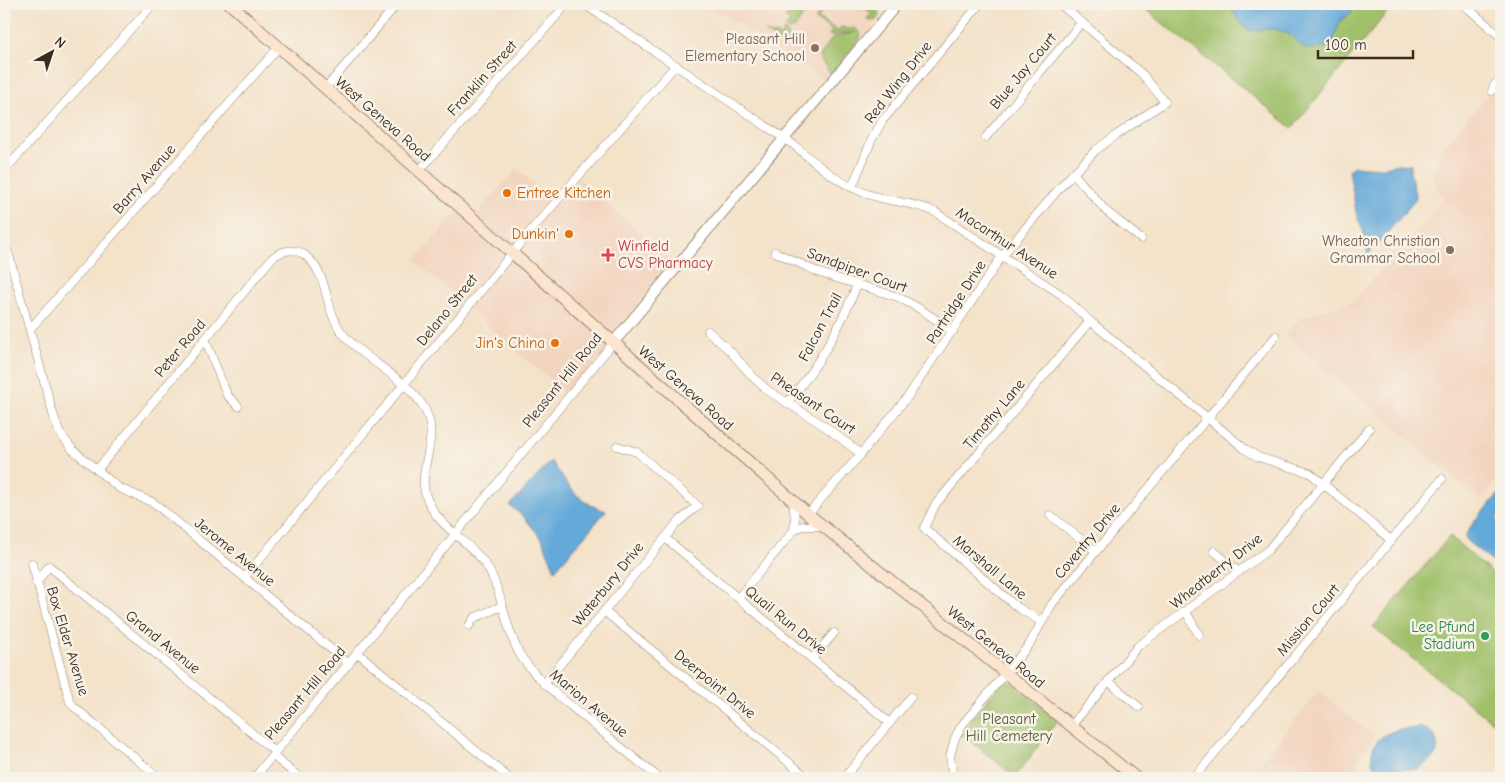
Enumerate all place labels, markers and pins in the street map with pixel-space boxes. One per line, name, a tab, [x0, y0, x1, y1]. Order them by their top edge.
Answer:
place label: Pleasant Hill Elementary School	[685, 30, 805, 65]
marker: Pleasant Hill Elementary School	[809, 42, 821, 54]
place label: Entree Kitchen	[517, 184, 611, 202]
marker: Entree Kitchen	[501, 187, 513, 199]
place label: Dunkin'	[512, 225, 559, 243]
marker: Dunkin'	[563, 228, 575, 240]
place label: Wheaton Christian Grammar School	[1322, 232, 1440, 267]
place label: Winfield CVS Pharmacy	[618, 237, 713, 272]
marker: Wheaton Christian Grammar School	[1444, 244, 1456, 256]
marker: Winfield CVS Pharmacy	[602, 249, 614, 261]
place label: Jin's China	[476, 334, 545, 352]
marker: Jin's China	[549, 337, 561, 349]
place label: Lee Pfund Stadium	[1411, 618, 1475, 653]
marker: Lee Pfund Stadium	[1479, 630, 1491, 642]

